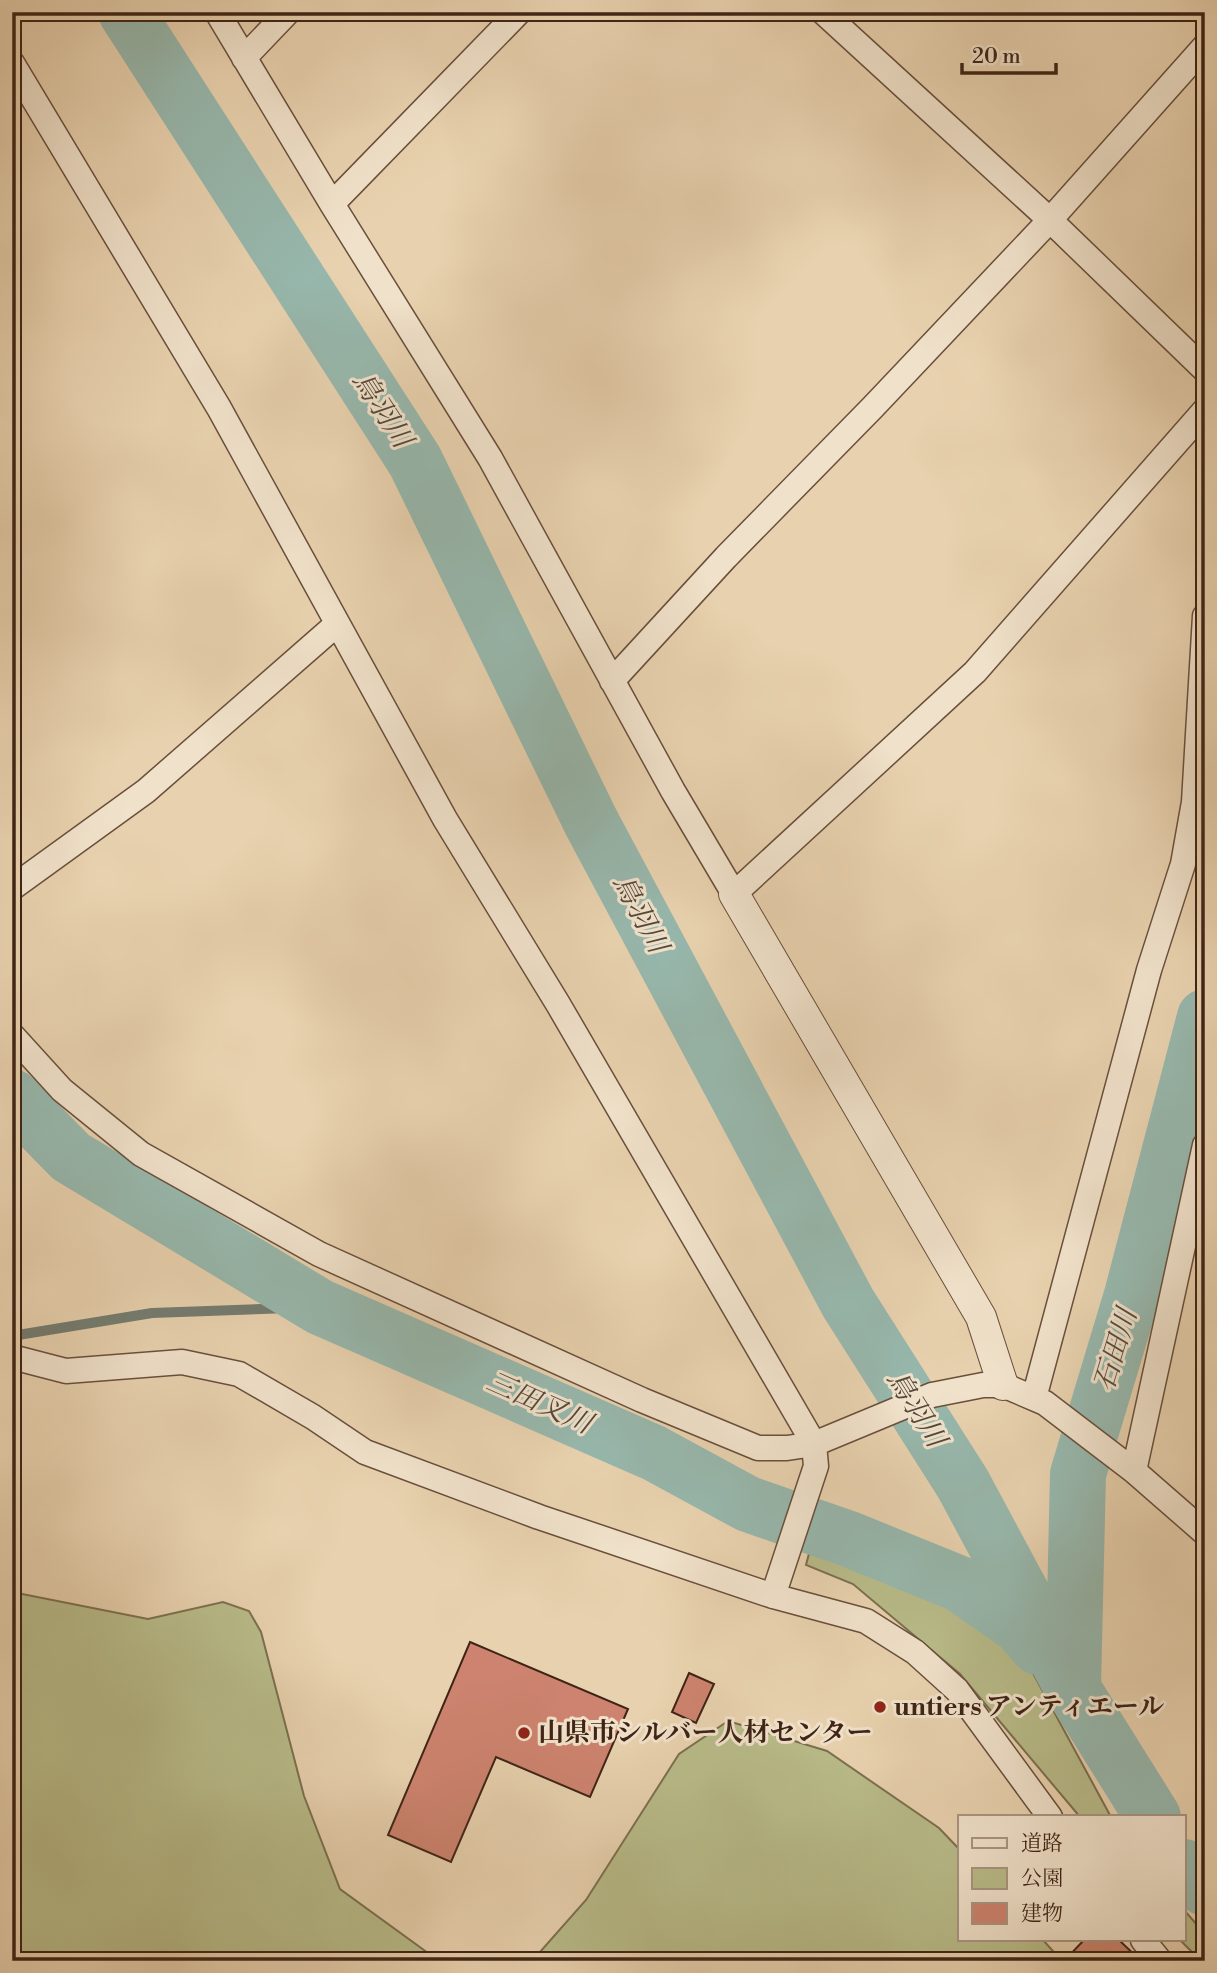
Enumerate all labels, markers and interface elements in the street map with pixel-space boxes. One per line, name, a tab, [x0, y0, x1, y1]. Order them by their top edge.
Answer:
scale bar	[962, 32, 1056, 76]
text: 20 m	[972, 44, 1021, 70]
water label: 鳥羽川	[344, 365, 421, 457]
water label: 鳥羽川	[605, 869, 677, 962]
water label: 石田川	[1087, 1302, 1146, 1395]
water label: 三田叉川	[481, 1364, 600, 1443]
water label: 鳥羽川	[879, 1364, 955, 1456]
place label: untiers アンティエール	[894, 1691, 1164, 1723]
marker: untiers アンティエール	[872, 1699, 888, 1715]
place label: 山県市シルバー人材センター	[538, 1717, 873, 1749]
marker: 山県市シルバー人材センター	[516, 1725, 532, 1741]
legend	[958, 1815, 1186, 1941]
text: 道路	[1021, 1831, 1063, 1857]
text: 公園	[1021, 1866, 1063, 1892]
text: 建物	[1021, 1901, 1063, 1927]

